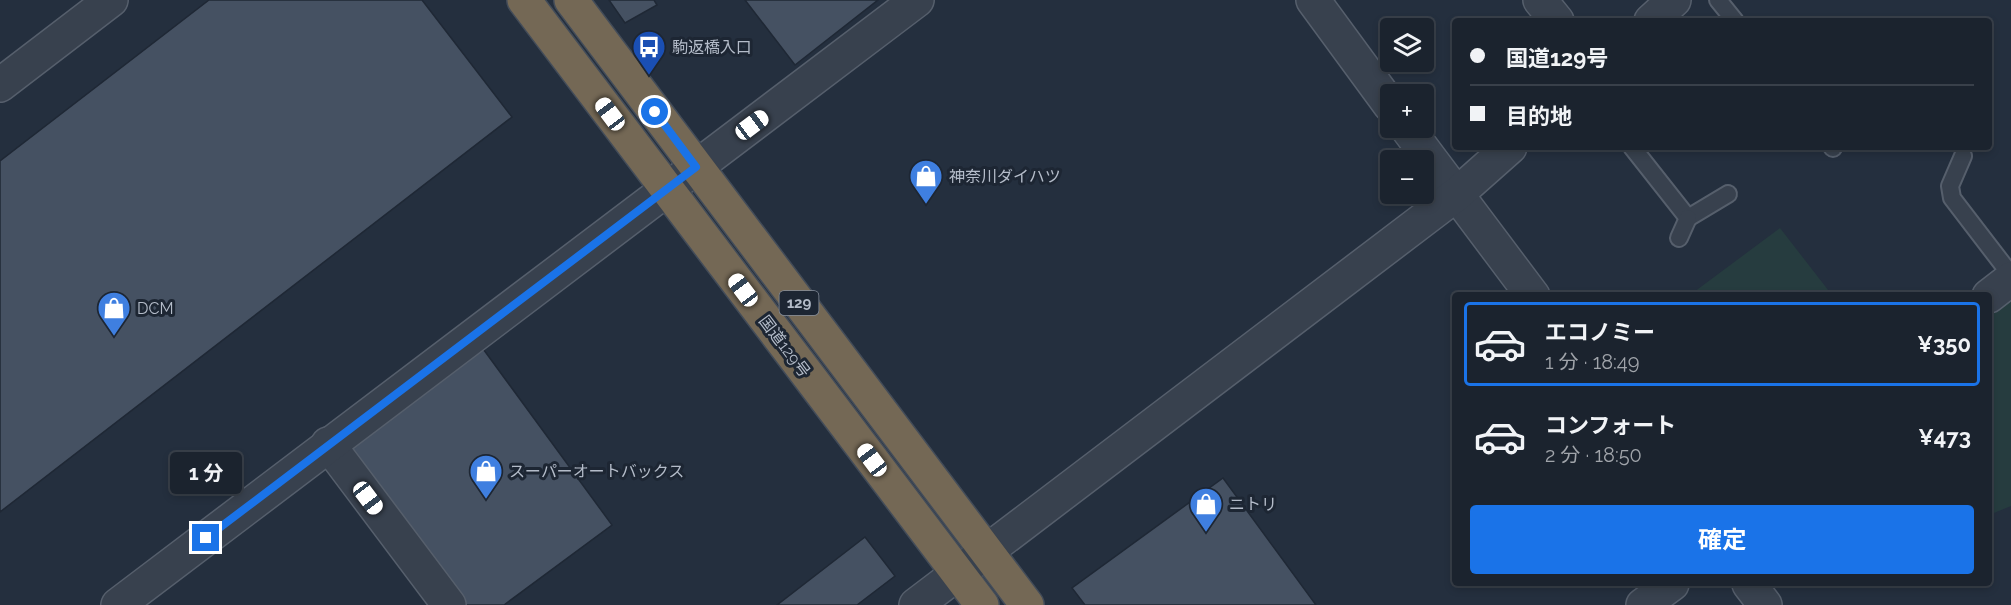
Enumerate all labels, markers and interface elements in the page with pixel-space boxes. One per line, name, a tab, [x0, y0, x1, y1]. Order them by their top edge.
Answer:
map controls	[1380, 18, 1434, 204]
button: layers	[1380, 18, 1434, 72]
bus stop icon: 駒返橋入口	[631, 29, 667, 76]
place label: 駒返橋入口	[672, 38, 752, 57]
text: 国道129号	[1506, 45, 1608, 71]
button: +	[1380, 84, 1434, 138]
car	[592, 94, 628, 134]
route start	[641, 98, 668, 125]
text: 目的地	[1506, 103, 1572, 129]
car	[732, 107, 772, 143]
button: −	[1380, 150, 1434, 204]
shop icon: 神奈川ダイハツ	[908, 158, 944, 205]
place label: 神奈川ダイハツ	[949, 167, 1061, 186]
car	[725, 270, 761, 310]
shop icon: DCM	[96, 290, 132, 337]
road number: 129	[780, 291, 818, 315]
place label: DCM	[137, 299, 173, 318]
street label: 国道129号	[755, 312, 814, 381]
icon: car	[1473, 317, 1527, 371]
text: エコノミー	[1545, 319, 1655, 345]
text: ¥350	[1917, 331, 1971, 357]
text: 1 分 · 18:49	[1545, 350, 1639, 374]
icon: car	[1473, 410, 1527, 464]
text: コンフォート	[1545, 412, 1676, 438]
text: ¥473	[1918, 424, 1971, 450]
car	[854, 440, 890, 480]
text: 2 分 · 18:50	[1545, 443, 1642, 467]
callout: 1 分	[170, 451, 242, 493]
shop icon: スーパーオートバックス	[468, 453, 504, 500]
text: 1 分	[189, 461, 223, 485]
place label: スーパーオートバックス	[509, 462, 684, 481]
car	[350, 478, 386, 518]
shop icon: ニトリ	[1188, 486, 1224, 533]
place label: ニトリ	[1229, 495, 1277, 514]
button: 確定	[1470, 505, 1974, 574]
route end	[192, 524, 219, 551]

